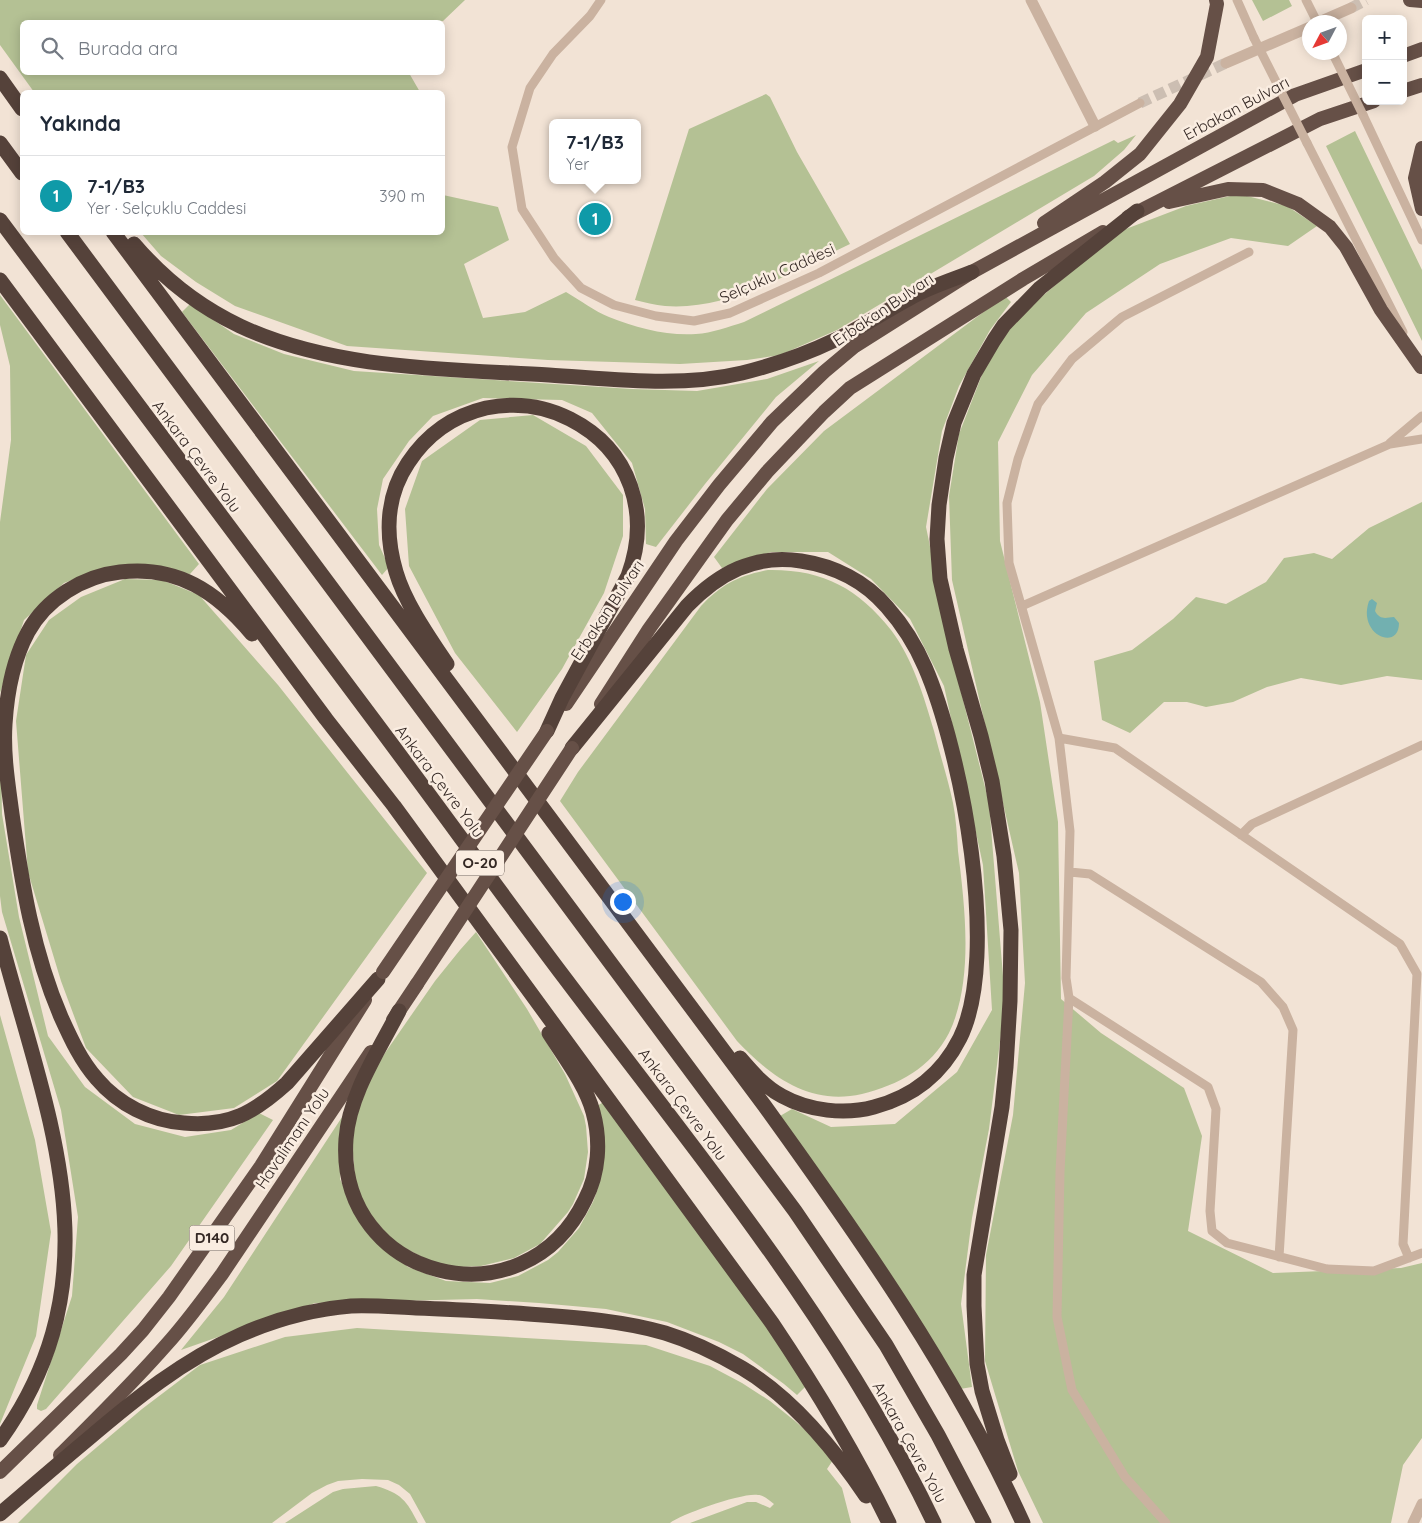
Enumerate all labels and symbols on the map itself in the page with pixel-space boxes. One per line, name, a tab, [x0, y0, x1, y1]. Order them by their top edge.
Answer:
north arrow	[1302, 15, 1347, 60]
street label: Erbakan Bulvarı	[1180, 72, 1292, 144]
pin: 1	[579, 200, 611, 238]
street label: Selçuklu Caddesi	[716, 239, 838, 307]
street label: Erbakan Bulvarı	[829, 268, 937, 350]
street label: Ankara Çevre Yolu	[148, 396, 246, 516]
street label: Erbakan Bulvarı	[566, 556, 648, 664]
street label: Ankara Çevre Yolu	[391, 721, 489, 841]
road number: O-20	[456, 850, 504, 876]
your location	[610, 889, 636, 915]
street label: Ankara Çevre Yolu	[634, 1044, 732, 1164]
street label: Havalimanı Yolu	[251, 1083, 333, 1193]
road number: D140	[190, 1226, 234, 1250]
street label: Ankara Çevre Yolu	[868, 1378, 952, 1506]

